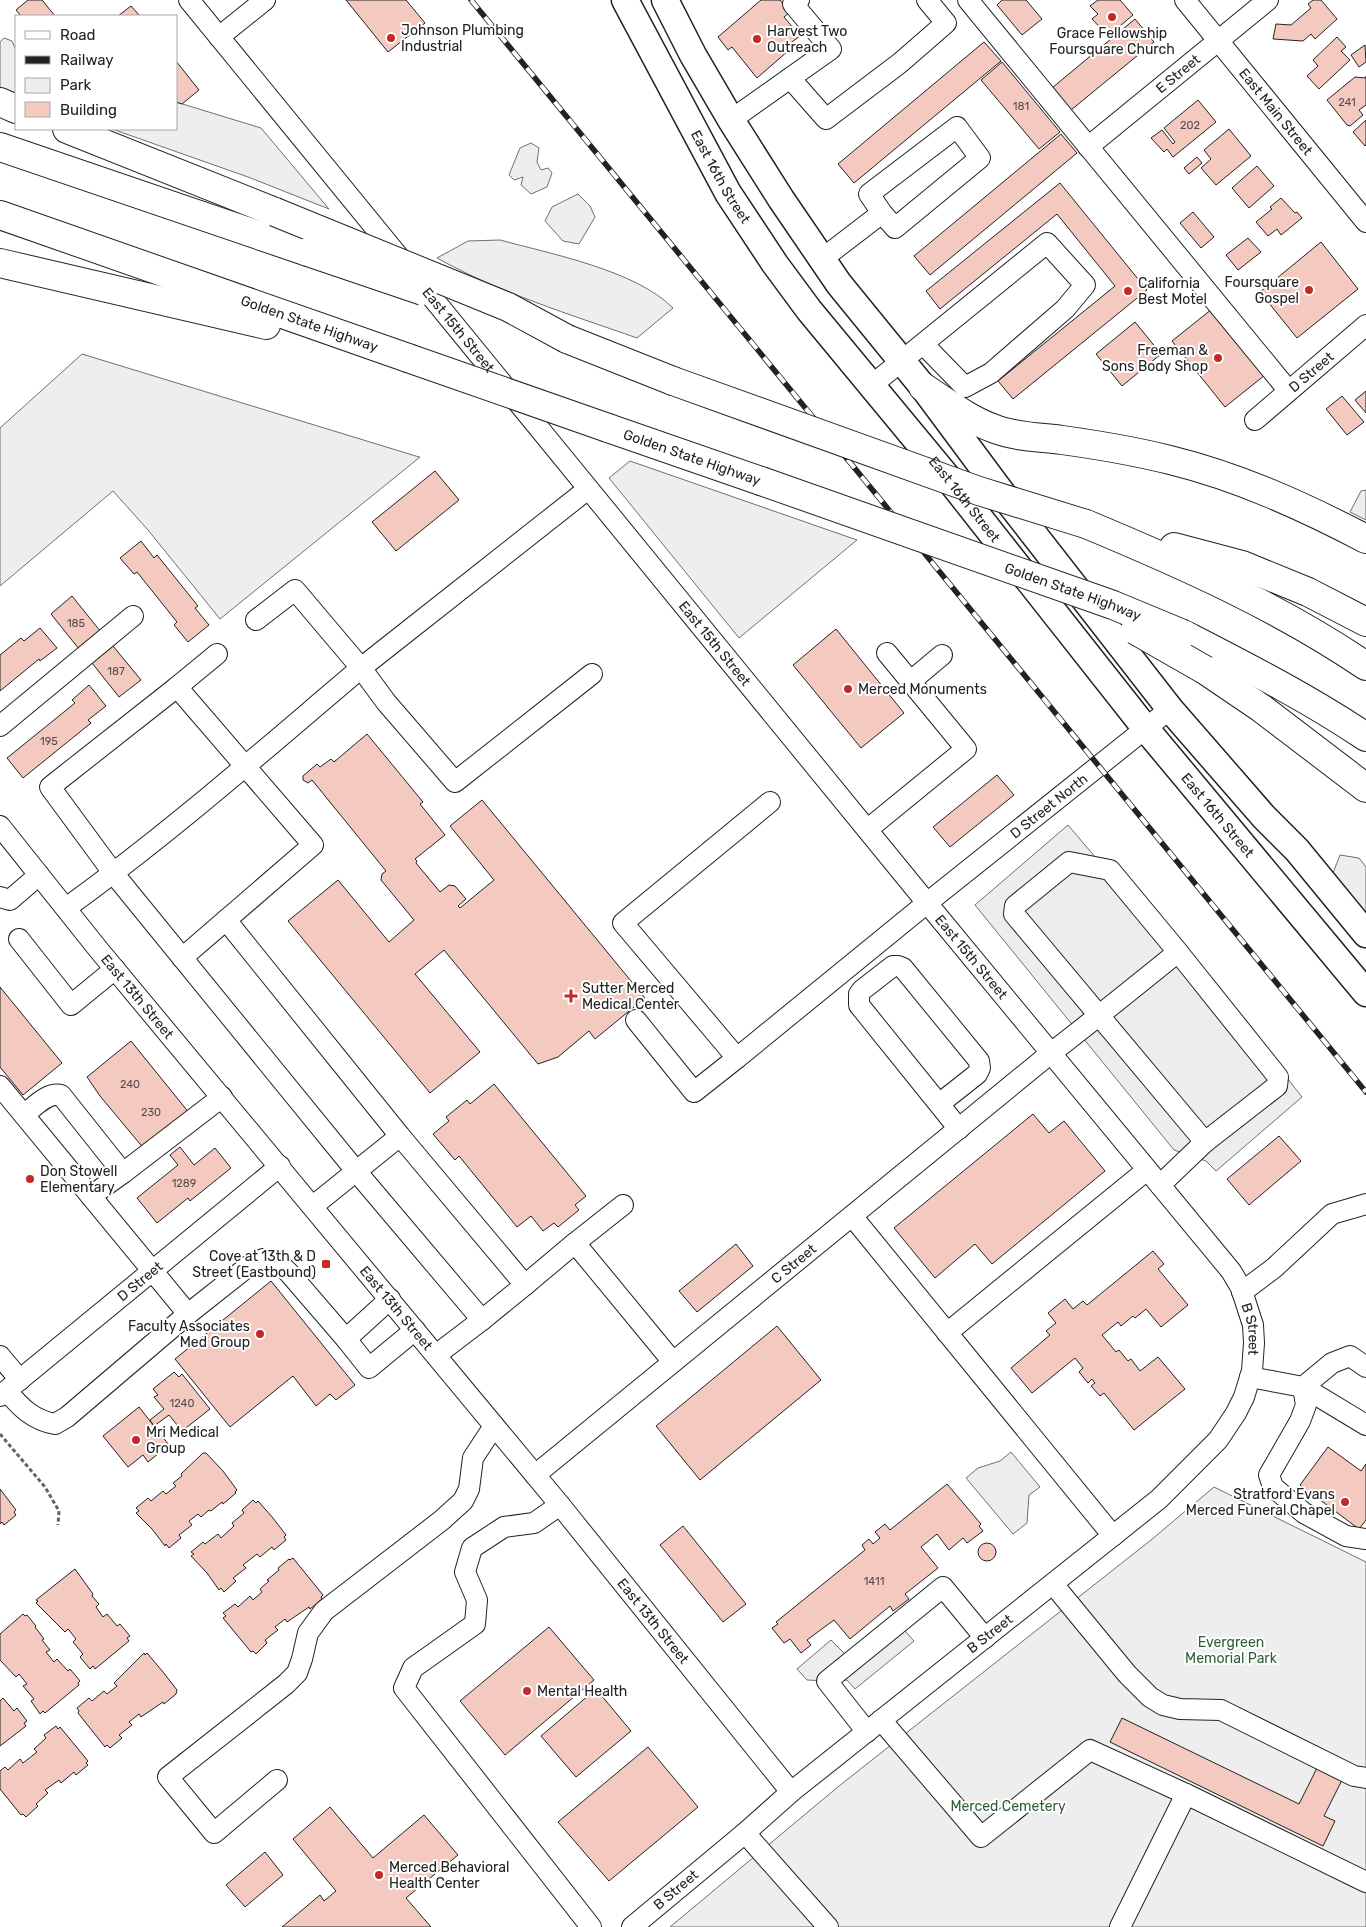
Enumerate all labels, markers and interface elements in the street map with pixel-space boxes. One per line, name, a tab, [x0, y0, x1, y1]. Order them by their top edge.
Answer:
marker: Grace Fellowship Foursquare Church	[1106, 11, 1118, 23]
legend	[15, 15, 178, 130]
place label: Johnson Plumbing Industrial	[401, 22, 524, 55]
place label: Harvest Two Outreach	[767, 23, 847, 56]
place label: Grace Fellowship Foursquare Church	[1049, 25, 1175, 58]
text: Road	[60, 26, 96, 44]
marker: Johnson Plumbing Industrial	[385, 32, 397, 44]
marker: Harvest Two Outreach	[751, 33, 763, 45]
street label: E Street	[1152, 50, 1204, 97]
text: Railway	[60, 51, 114, 69]
street label: East Main Street	[1236, 65, 1317, 159]
text: Park	[60, 76, 91, 94]
house number: 241	[1338, 96, 1356, 109]
house number: 181	[1013, 100, 1029, 113]
text: Building	[60, 101, 117, 119]
house number: 202	[1180, 119, 1200, 132]
street label: East 16th Street	[687, 127, 754, 227]
place label: Foursquare Gospel	[1225, 274, 1299, 307]
place label: California Best Motel	[1138, 275, 1207, 308]
street label: East 15th Street	[419, 284, 499, 376]
marker: Foursquare Gospel	[1303, 284, 1315, 296]
marker: California Best Motel	[1122, 285, 1134, 297]
street label: Golden State Highway	[239, 292, 381, 355]
place label: Freeman & Sons Body Shop	[1102, 342, 1208, 375]
street label: D Street	[1285, 348, 1338, 396]
marker: Freeman & Sons Body Shop	[1212, 352, 1224, 364]
street label: Golden State Highway	[621, 425, 763, 489]
street label: East 16th Street	[925, 453, 1004, 546]
street label: Golden State Highway	[1002, 559, 1144, 624]
street label: East 15th Street	[675, 598, 755, 690]
house number: 185	[67, 617, 86, 630]
house number: 187	[107, 665, 125, 678]
place label: Merced Monuments	[858, 681, 987, 698]
marker: Merced Monuments	[842, 683, 854, 695]
house number: 195	[40, 735, 58, 748]
street label: East 16th Street	[1178, 769, 1258, 861]
street label: D Street North	[1007, 770, 1091, 842]
street label: East 15th Street	[932, 911, 1012, 1003]
street label: East 13th Street	[97, 951, 178, 1043]
place label: Sutter Merced Medical Center	[582, 980, 680, 1013]
marker: Sutter Merced Medical Center	[564, 989, 578, 1003]
house number: 240	[120, 1078, 140, 1091]
house number: 230	[141, 1106, 161, 1119]
place label: Don Stowell Elementary	[40, 1163, 117, 1196]
marker: Don Stowell Elementary	[24, 1173, 36, 1185]
house number: 1289	[172, 1177, 196, 1190]
street label: C Street	[768, 1240, 820, 1287]
place label: Cove at 13th & D Street (Eastbound)	[192, 1248, 316, 1281]
street label: D Street	[114, 1257, 166, 1305]
marker: Cove at 13th & D Street (Eastbound)	[320, 1258, 332, 1270]
street label: East 13th Street	[356, 1262, 437, 1354]
street label: B Street	[1238, 1301, 1263, 1357]
place label: Faculty Associates Med Group	[128, 1318, 250, 1351]
marker: Faculty Associates Med Group	[254, 1328, 266, 1340]
house number: 1240	[170, 1397, 194, 1410]
place label: Mri Medical Group	[146, 1424, 219, 1457]
marker: Mri Medical Group	[130, 1434, 142, 1446]
place label: Stratford Evans Merced Funeral Chapel	[1186, 1486, 1335, 1519]
marker: Stratford Evans Merced Funeral Chapel	[1339, 1496, 1351, 1508]
street label: East 13th Street	[614, 1575, 693, 1667]
house number: 1411	[864, 1575, 884, 1588]
street label: B Street	[964, 1611, 1017, 1657]
park label: Evergreen Memorial Park	[1185, 1634, 1278, 1667]
place label: Mental Health	[537, 1683, 627, 1700]
marker: Mental Health	[521, 1685, 533, 1697]
park label: Merced Cemetery	[950, 1798, 1066, 1815]
place label: Merced Behavioral Health Center	[389, 1859, 509, 1892]
street label: B Street	[650, 1866, 702, 1914]
marker: Merced Behavioral Health Center	[373, 1869, 385, 1881]

